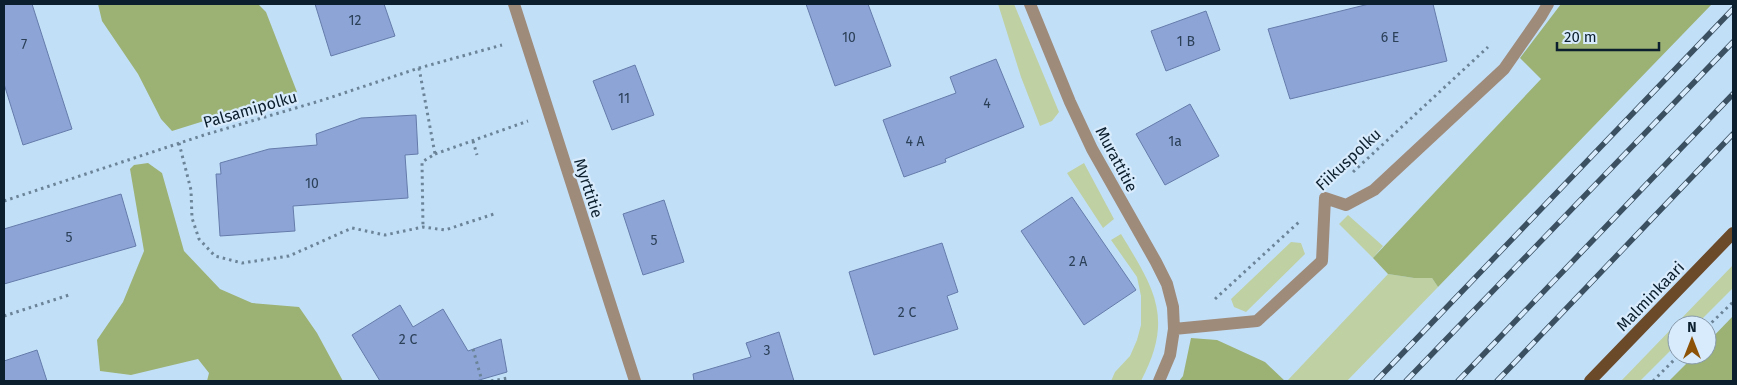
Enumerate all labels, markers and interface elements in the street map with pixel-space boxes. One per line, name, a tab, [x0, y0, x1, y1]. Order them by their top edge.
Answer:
house number: 12	[349, 12, 362, 29]
scale bar	[1557, 20, 1660, 52]
text: 20 m	[1564, 28, 1597, 46]
house number: 10	[842, 29, 856, 46]
house number: 6 E	[1381, 29, 1399, 46]
house number: 1 B	[1177, 33, 1195, 50]
house number: 7	[21, 36, 27, 53]
street label: Palsamipolku	[201, 87, 299, 132]
house number: 11	[618, 90, 630, 107]
house number: 4	[983, 95, 991, 112]
street label: Murattitie	[1091, 123, 1142, 195]
street label: Fiikuspolku	[1312, 124, 1385, 194]
house number: 4 A	[905, 133, 925, 150]
house number: 1a	[1168, 133, 1182, 150]
street label: Myrttitie	[570, 156, 607, 220]
house number: 10	[305, 175, 319, 192]
house number: 5	[65, 229, 73, 246]
house number: 5	[650, 232, 658, 249]
house number: 2 A	[1069, 253, 1087, 270]
street label: Malminkaari	[1613, 258, 1688, 335]
house number: 2 C	[898, 304, 916, 321]
north arrow	[1667, 315, 1717, 365]
text: N	[1687, 319, 1697, 336]
house number: 2 C	[399, 331, 417, 348]
house number: 3	[764, 342, 771, 359]

